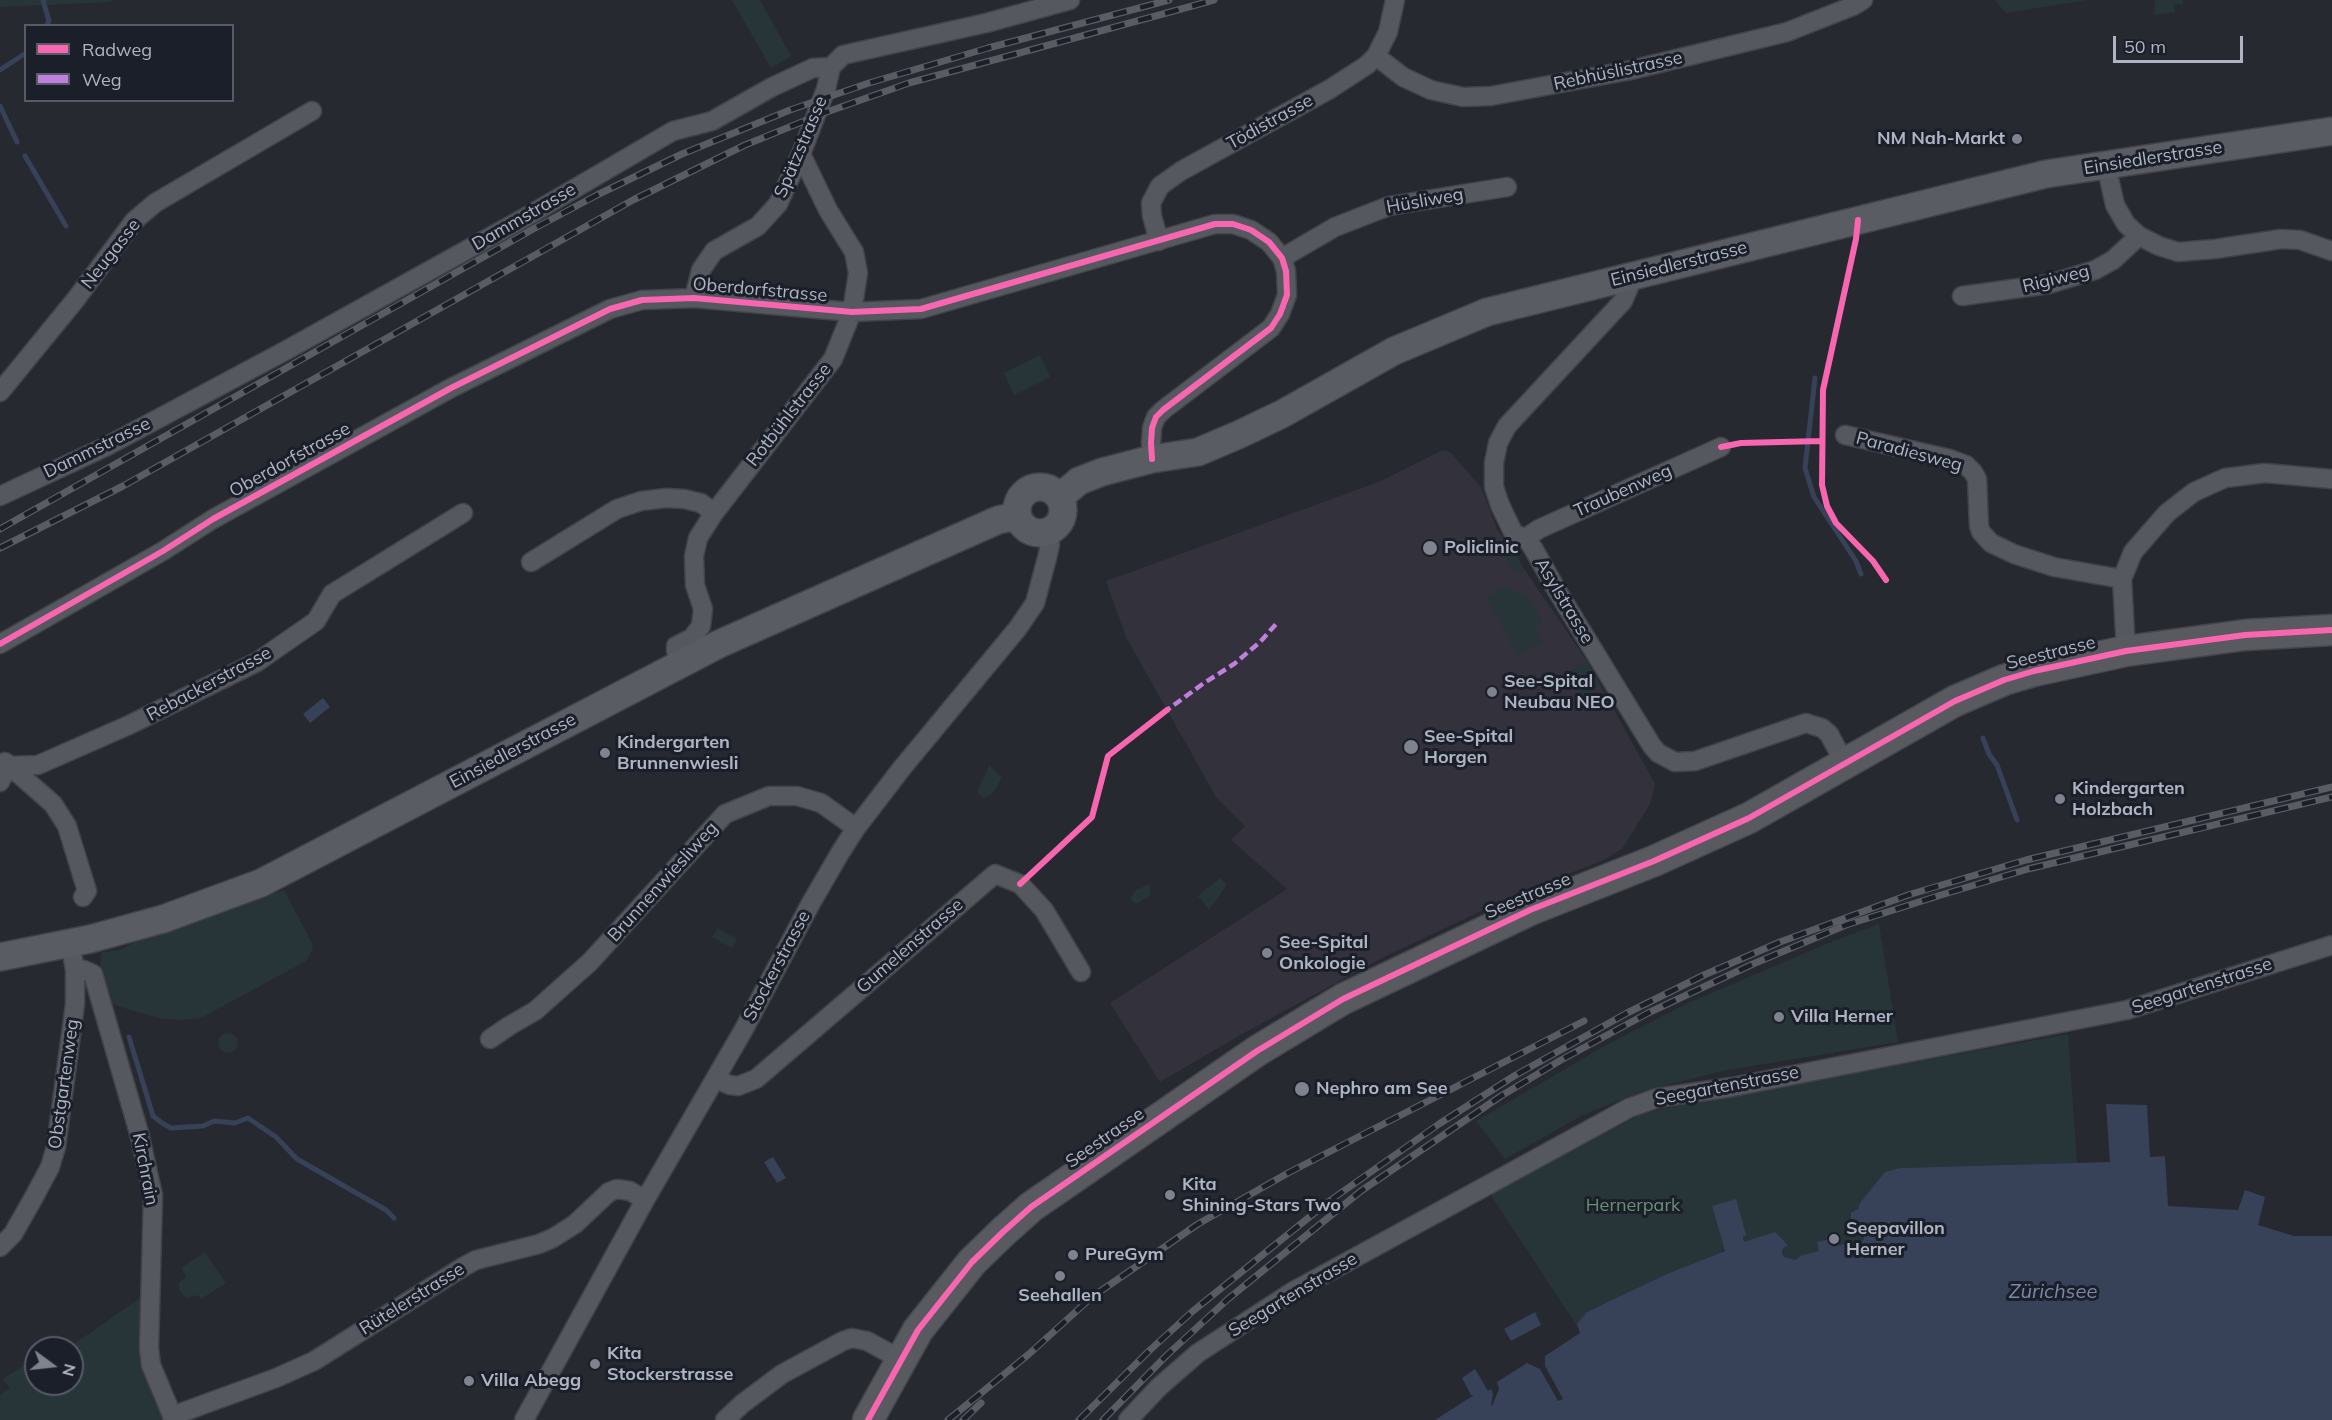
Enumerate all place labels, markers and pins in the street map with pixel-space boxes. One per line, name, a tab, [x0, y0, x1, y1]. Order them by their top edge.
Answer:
place label: NM Nah-Markt	[1877, 128, 2005, 150]
marker: NM Nah-Markt	[2010, 132, 2024, 146]
place label: Policlinic	[1444, 537, 1519, 559]
marker: Policlinic	[1421, 539, 1439, 557]
place label: See-Spital Neubau NEO	[1504, 671, 1615, 714]
marker: See-Spital Neubau NEO	[1485, 685, 1499, 699]
place label: See-Spital Horgen	[1424, 726, 1513, 768]
place label: Kindergarten Brunnenwiesli	[617, 732, 738, 774]
marker: See-Spital Horgen	[1402, 738, 1420, 756]
marker: Kindergarten Brunnenwiesli	[598, 746, 612, 760]
place label: Kindergarten Holzbach	[2072, 778, 2185, 820]
marker: Kindergarten Holzbach	[2053, 792, 2067, 806]
place label: See-Spital Onkologie	[1279, 932, 1368, 974]
marker: See-Spital Onkologie	[1260, 946, 1274, 960]
place label: Villa Herner	[1791, 1006, 1893, 1028]
marker: Villa Herner	[1772, 1010, 1786, 1024]
place label: Nephro am See	[1316, 1078, 1448, 1100]
marker: Nephro am See	[1293, 1080, 1311, 1098]
place label: Kita Shining-Stars Two	[1182, 1174, 1341, 1216]
marker: Kita Shining-Stars Two	[1163, 1188, 1177, 1202]
place label: Seepavillon Herner	[1846, 1218, 1945, 1260]
marker: Seepavillon Herner	[1827, 1232, 1841, 1246]
place label: PureGym	[1085, 1244, 1164, 1266]
marker: PureGym	[1066, 1248, 1080, 1262]
marker: Seehallen	[1053, 1269, 1067, 1283]
place label: Seehallen	[1018, 1285, 1102, 1307]
place label: Kita Stockerstrasse	[607, 1343, 733, 1386]
marker: Kita Stockerstrasse	[588, 1357, 602, 1371]
place label: Villa Abegg	[481, 1370, 581, 1392]
marker: Villa Abegg	[462, 1374, 476, 1388]

